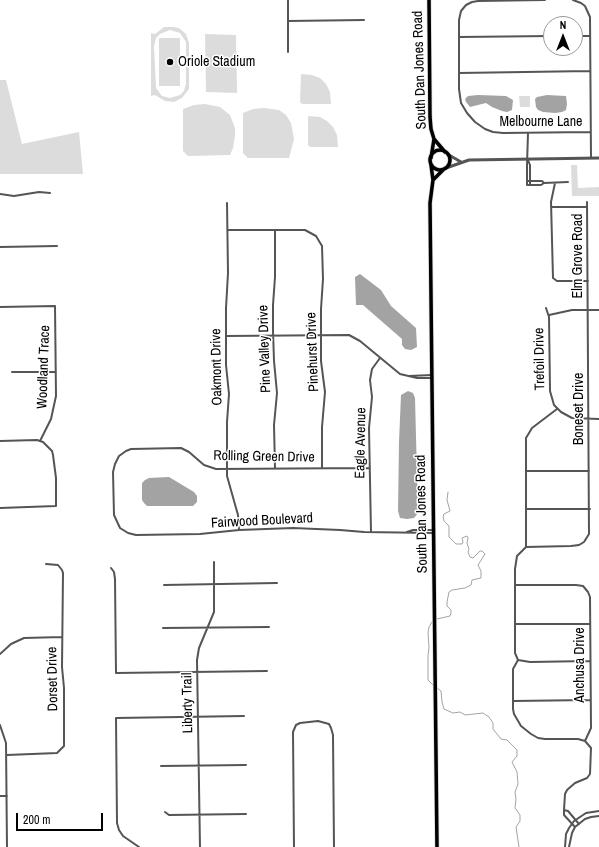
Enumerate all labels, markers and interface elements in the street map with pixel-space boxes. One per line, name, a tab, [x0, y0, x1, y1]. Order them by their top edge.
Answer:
street label: South Dan Jones Road	[410, 10, 430, 130]
north arrow	[543, 16, 583, 56]
text: N	[560, 18, 566, 32]
place label: Oriole Stadium	[178, 54, 255, 70]
marker: Oriole Stadium	[165, 57, 175, 67]
street label: Melbourne Lane	[500, 114, 582, 130]
street label: Elm Grove Road	[570, 214, 586, 298]
street label: Pine Valley Drive	[255, 305, 275, 393]
street label: Pinehurst Drive	[303, 312, 323, 392]
street label: Woodland Trace	[34, 325, 54, 409]
street label: Trefoil Drive	[531, 327, 549, 391]
street label: Oakmont Drive	[208, 328, 226, 406]
street label: Boneset Drive	[571, 373, 587, 445]
street label: Eagle Avenue	[352, 407, 370, 479]
street label: Rolling Green Drive	[213, 448, 315, 466]
street label: South Dan Jones Road	[413, 455, 431, 573]
street label: Fairwood Boulevard	[211, 510, 313, 532]
street label: Anchusa Drive	[572, 627, 588, 703]
street label: Dorset Drive	[44, 647, 62, 711]
street label: Liberty Trail	[179, 672, 197, 734]
scale bar	[18, 805, 105, 831]
text: 200 m	[23, 812, 50, 828]

